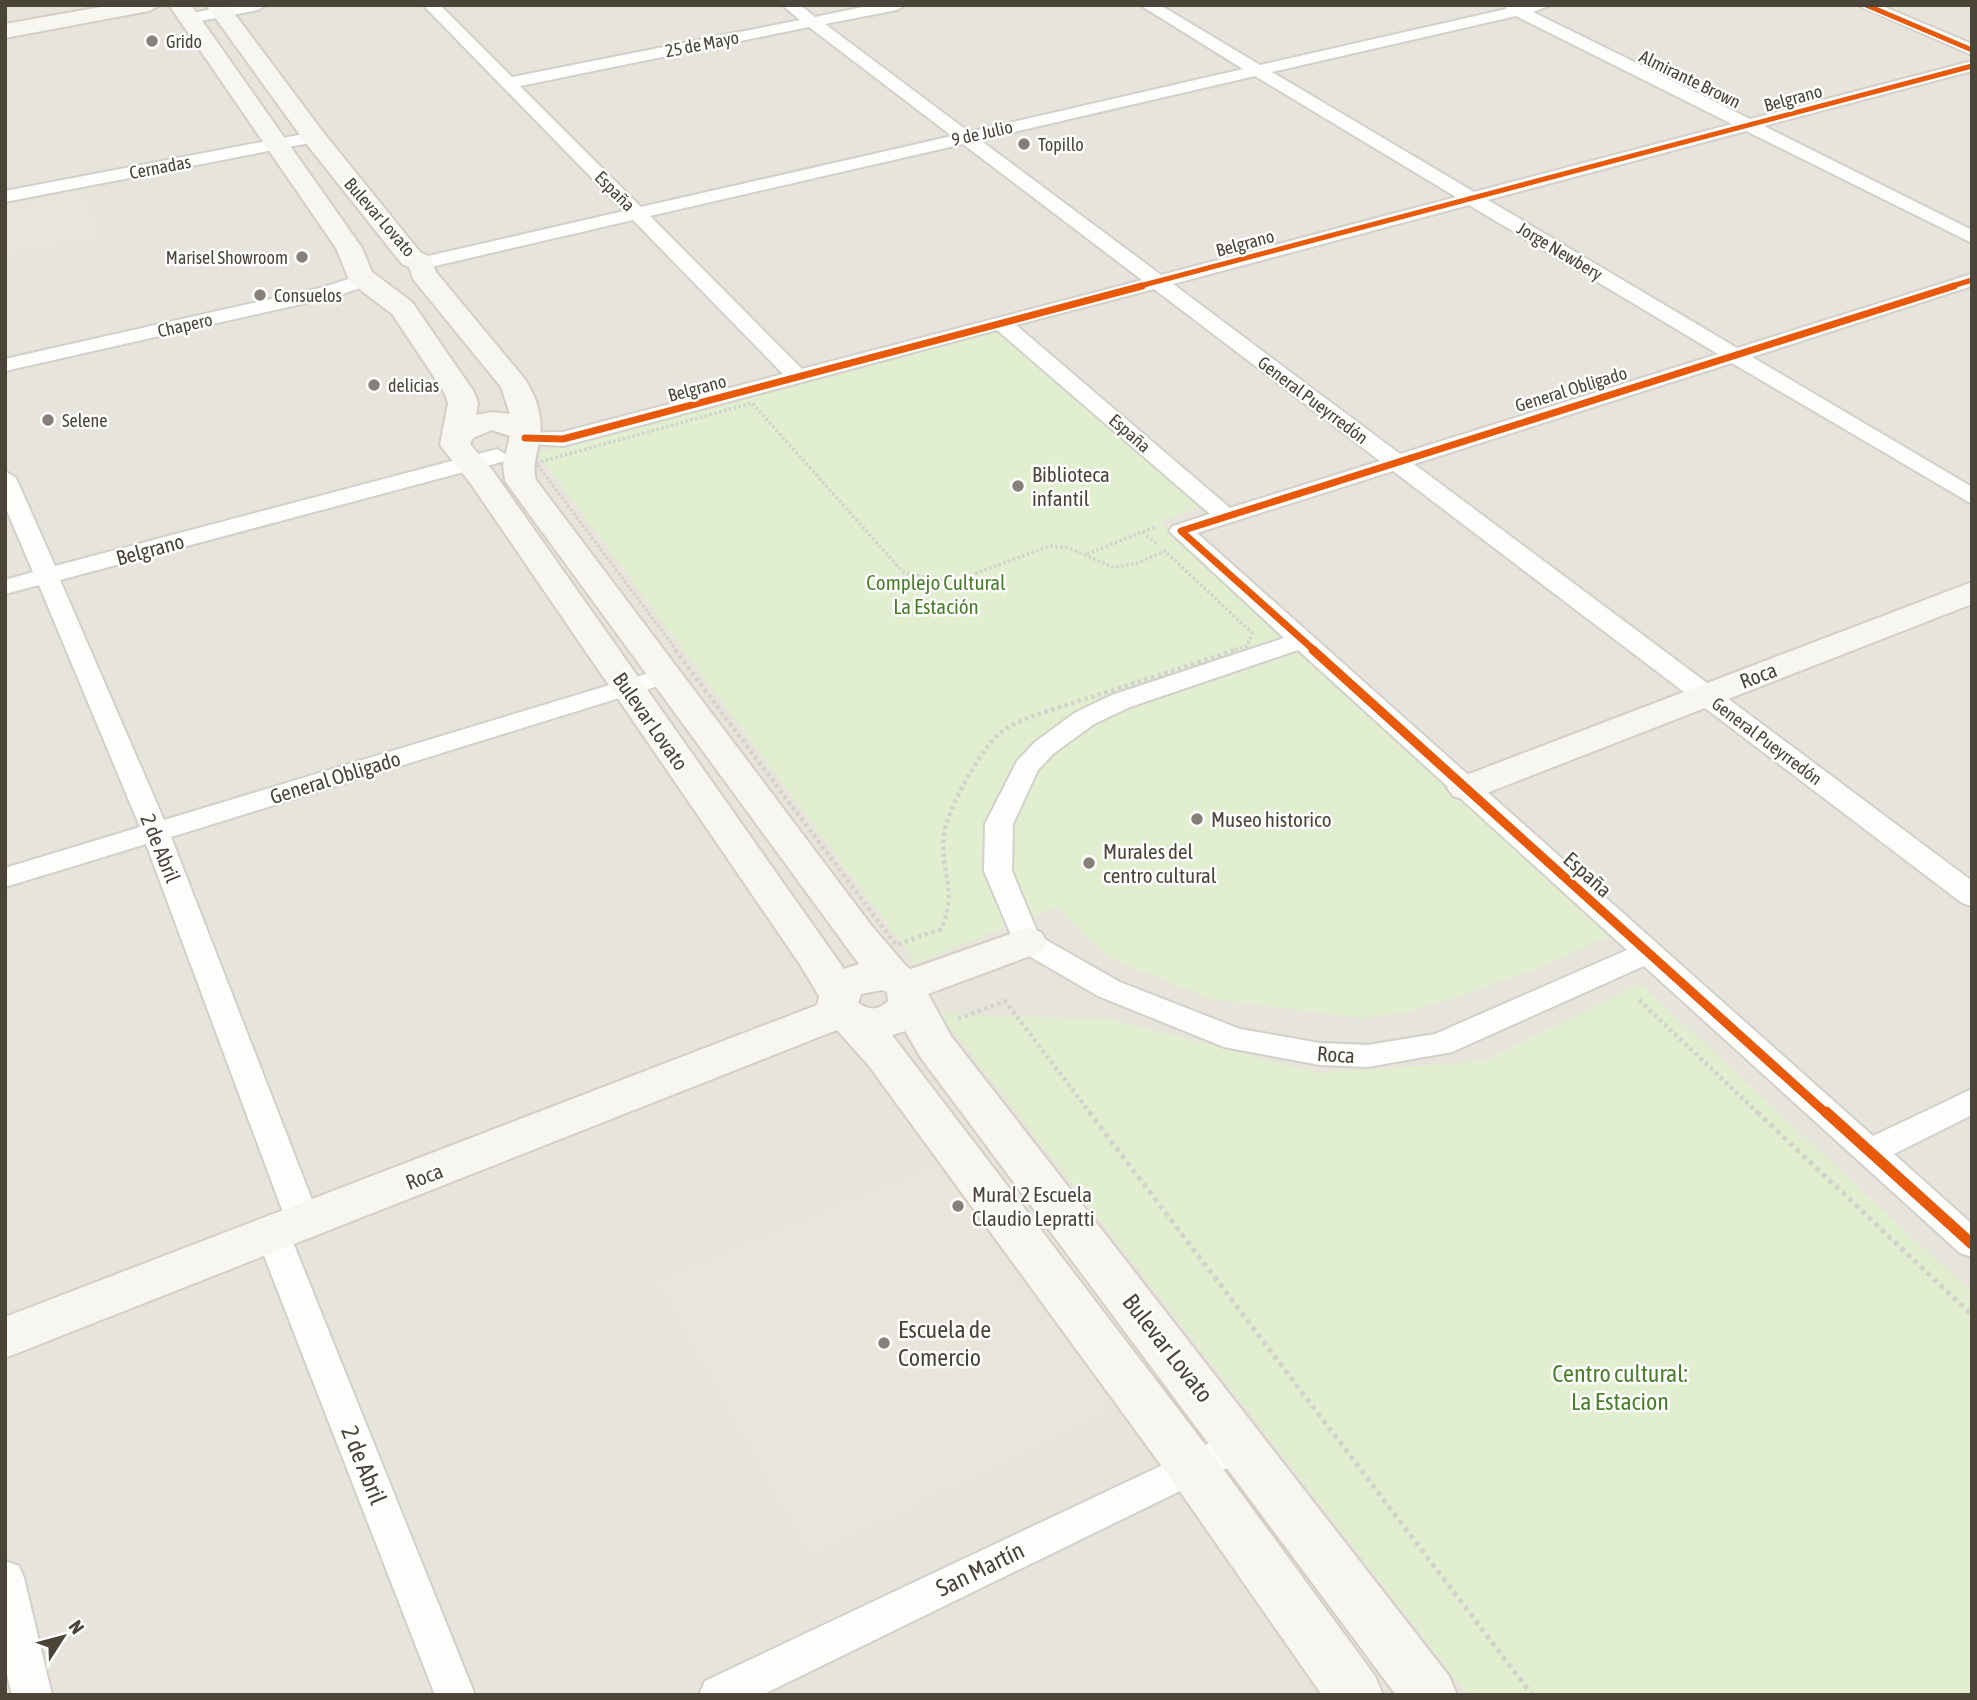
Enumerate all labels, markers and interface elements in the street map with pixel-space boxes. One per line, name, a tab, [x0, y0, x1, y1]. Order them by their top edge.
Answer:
street label: 25 de Mayo	[663, 27, 741, 61]
place label: Grido	[166, 31, 202, 52]
marker: Grido	[144, 33, 160, 49]
street label: Almirante Brown	[1636, 45, 1744, 113]
street label: Belgrano	[1762, 80, 1824, 116]
street label: 9 de Julio	[949, 116, 1015, 150]
place label: Topillo	[1038, 134, 1084, 155]
marker: Topillo	[1016, 136, 1032, 152]
street label: Cernadas	[128, 151, 192, 183]
street label: España	[591, 167, 639, 215]
street label: Bulevar Lovato	[340, 173, 420, 261]
street label: Jorge Newbery	[1514, 217, 1606, 285]
street label: Belgrano	[1214, 225, 1276, 261]
place label: Marisel Showroom	[166, 247, 288, 268]
marker: Marisel Showroom	[294, 249, 310, 265]
place label: Consuelos	[274, 285, 342, 306]
marker: Consuelos	[252, 287, 268, 303]
street label: Chapero	[156, 309, 214, 341]
street label: General Pueyrredón	[1254, 352, 1372, 448]
street label: General Obligado	[1513, 362, 1629, 416]
street label: Belgrano	[666, 370, 728, 406]
place label: delicias	[388, 375, 439, 396]
marker: delicias	[366, 377, 382, 393]
street label: España	[1105, 409, 1155, 457]
place label: Selene	[62, 410, 107, 431]
marker: Selene	[40, 412, 56, 428]
place label: Biblioteca infantil	[1032, 462, 1110, 510]
marker: Biblioteca infantil	[1010, 478, 1026, 494]
street label: Belgrano	[113, 528, 187, 570]
park label: Complejo Cultural La Estación	[866, 570, 1006, 618]
street label: Roca	[1736, 657, 1780, 693]
street label: Bulevar Lovato	[609, 668, 693, 774]
street label: General Pueyrredón	[1708, 693, 1826, 789]
street label: General Obligado	[267, 746, 403, 808]
place label: Museo historico	[1211, 807, 1332, 831]
street label: 2 de Abril	[136, 810, 186, 886]
marker: Museo historico	[1189, 811, 1205, 827]
place label: Murales del centro cultural	[1103, 839, 1217, 887]
street label: España	[1559, 846, 1617, 902]
marker: Murales del centro cultural	[1081, 855, 1097, 871]
street label: Roca	[1316, 1041, 1356, 1067]
street label: Roca	[402, 1158, 446, 1194]
place label: Mural 2 Escuela Claudio Lepratti	[972, 1182, 1095, 1230]
marker: Mural 2 Escuela Claudio Lepratti	[950, 1198, 966, 1214]
street label: Bulevar Lovato	[1117, 1288, 1219, 1408]
place label: Escuela de Comercio	[898, 1316, 991, 1371]
marker: Escuela de Comercio	[876, 1335, 892, 1351]
park label: Centro cultural: La Estacion	[1552, 1360, 1688, 1415]
street label: 2 de Abril	[336, 1422, 392, 1509]
street label: San Martín	[932, 1536, 1028, 1602]
north arrow	[28, 1602, 98, 1672]
text: N	[65, 1616, 89, 1638]

